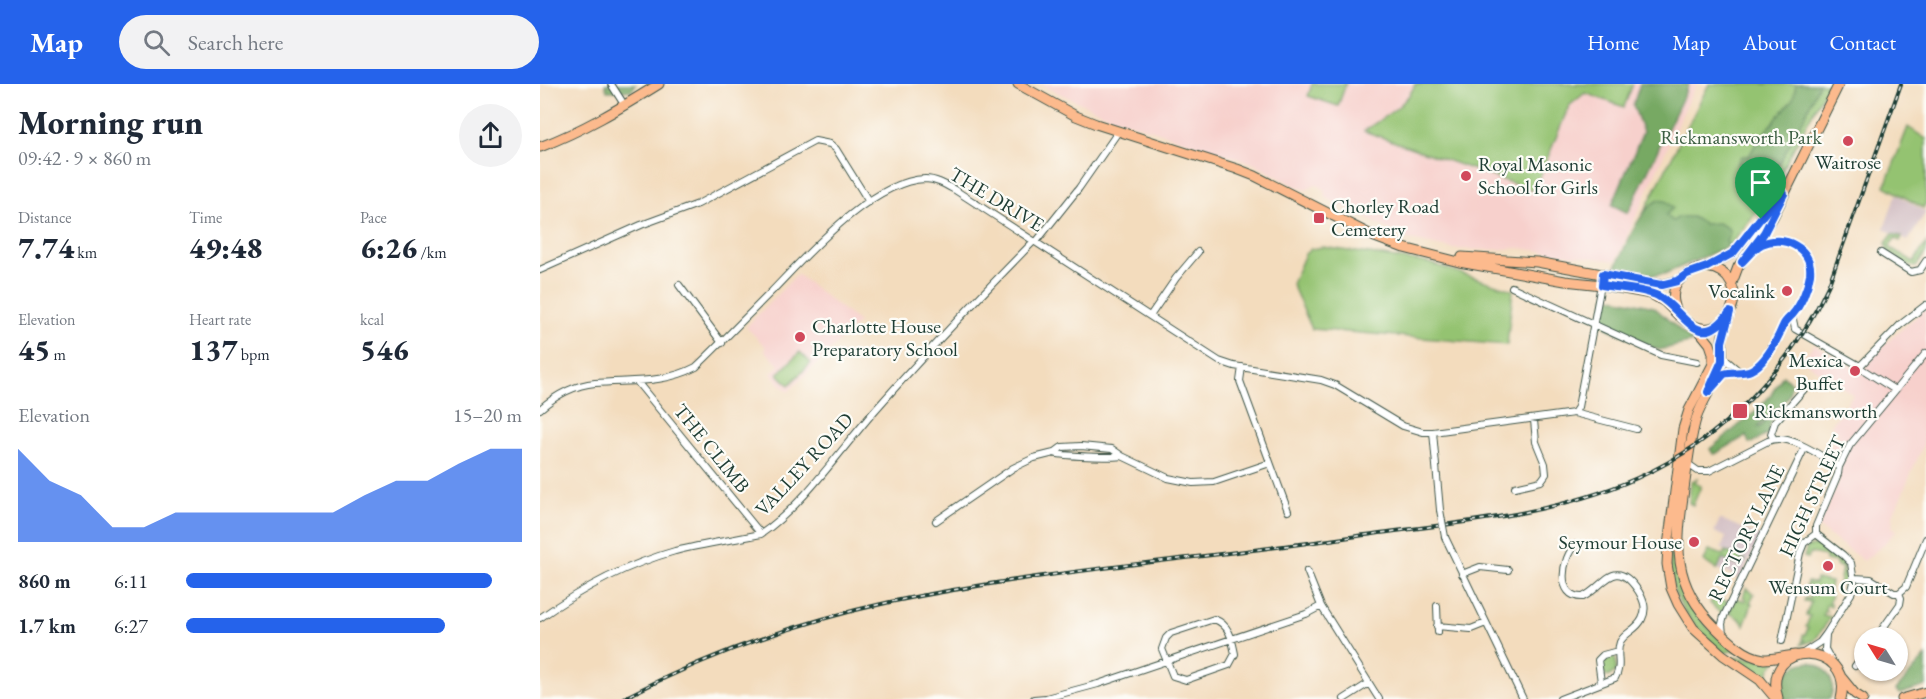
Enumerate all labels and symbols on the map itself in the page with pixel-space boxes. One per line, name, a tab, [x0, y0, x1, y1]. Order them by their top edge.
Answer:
park label: Rickmansworth Park	[1660, 124, 1822, 150]
marker: Waitrose	[1841, 134, 1855, 148]
place label: Waitrose	[1815, 149, 1881, 175]
place label: Royal Masonic School for Girls	[1478, 151, 1598, 200]
pin	[1735, 157, 1786, 219]
street label: THE DRIVE	[945, 161, 1049, 237]
marker: Royal Masonic School for Girls	[1459, 169, 1473, 183]
place label: Chorley Road Cemetery	[1331, 193, 1440, 242]
marker: Chorley Road Cemetery	[1312, 211, 1326, 225]
place label: Vocalink	[1708, 278, 1776, 304]
marker: Vocalink	[1780, 284, 1794, 298]
place label: Charlotte House Preparatory School	[812, 313, 958, 362]
marker: Charlotte House Preparatory School	[793, 330, 807, 344]
place label: Mexica Buffet	[1789, 347, 1844, 396]
marker: Mexica Buffet	[1848, 364, 1862, 378]
street label: THE CLIMB	[668, 398, 756, 498]
place label: Rickmansworth	[1754, 398, 1878, 424]
marker: Rickmansworth	[1731, 402, 1749, 420]
street label: VALLEY ROAD	[749, 407, 859, 521]
street label: HIGH STREET	[1773, 431, 1852, 561]
street label: RECTORY LANE	[1702, 460, 1790, 606]
place label: Seymour House	[1559, 529, 1682, 555]
marker: Seymour House	[1687, 535, 1701, 549]
marker: Wensum Court	[1821, 559, 1835, 573]
place label: Wensum Court	[1769, 574, 1888, 600]
north arrow	[1854, 627, 1908, 681]

